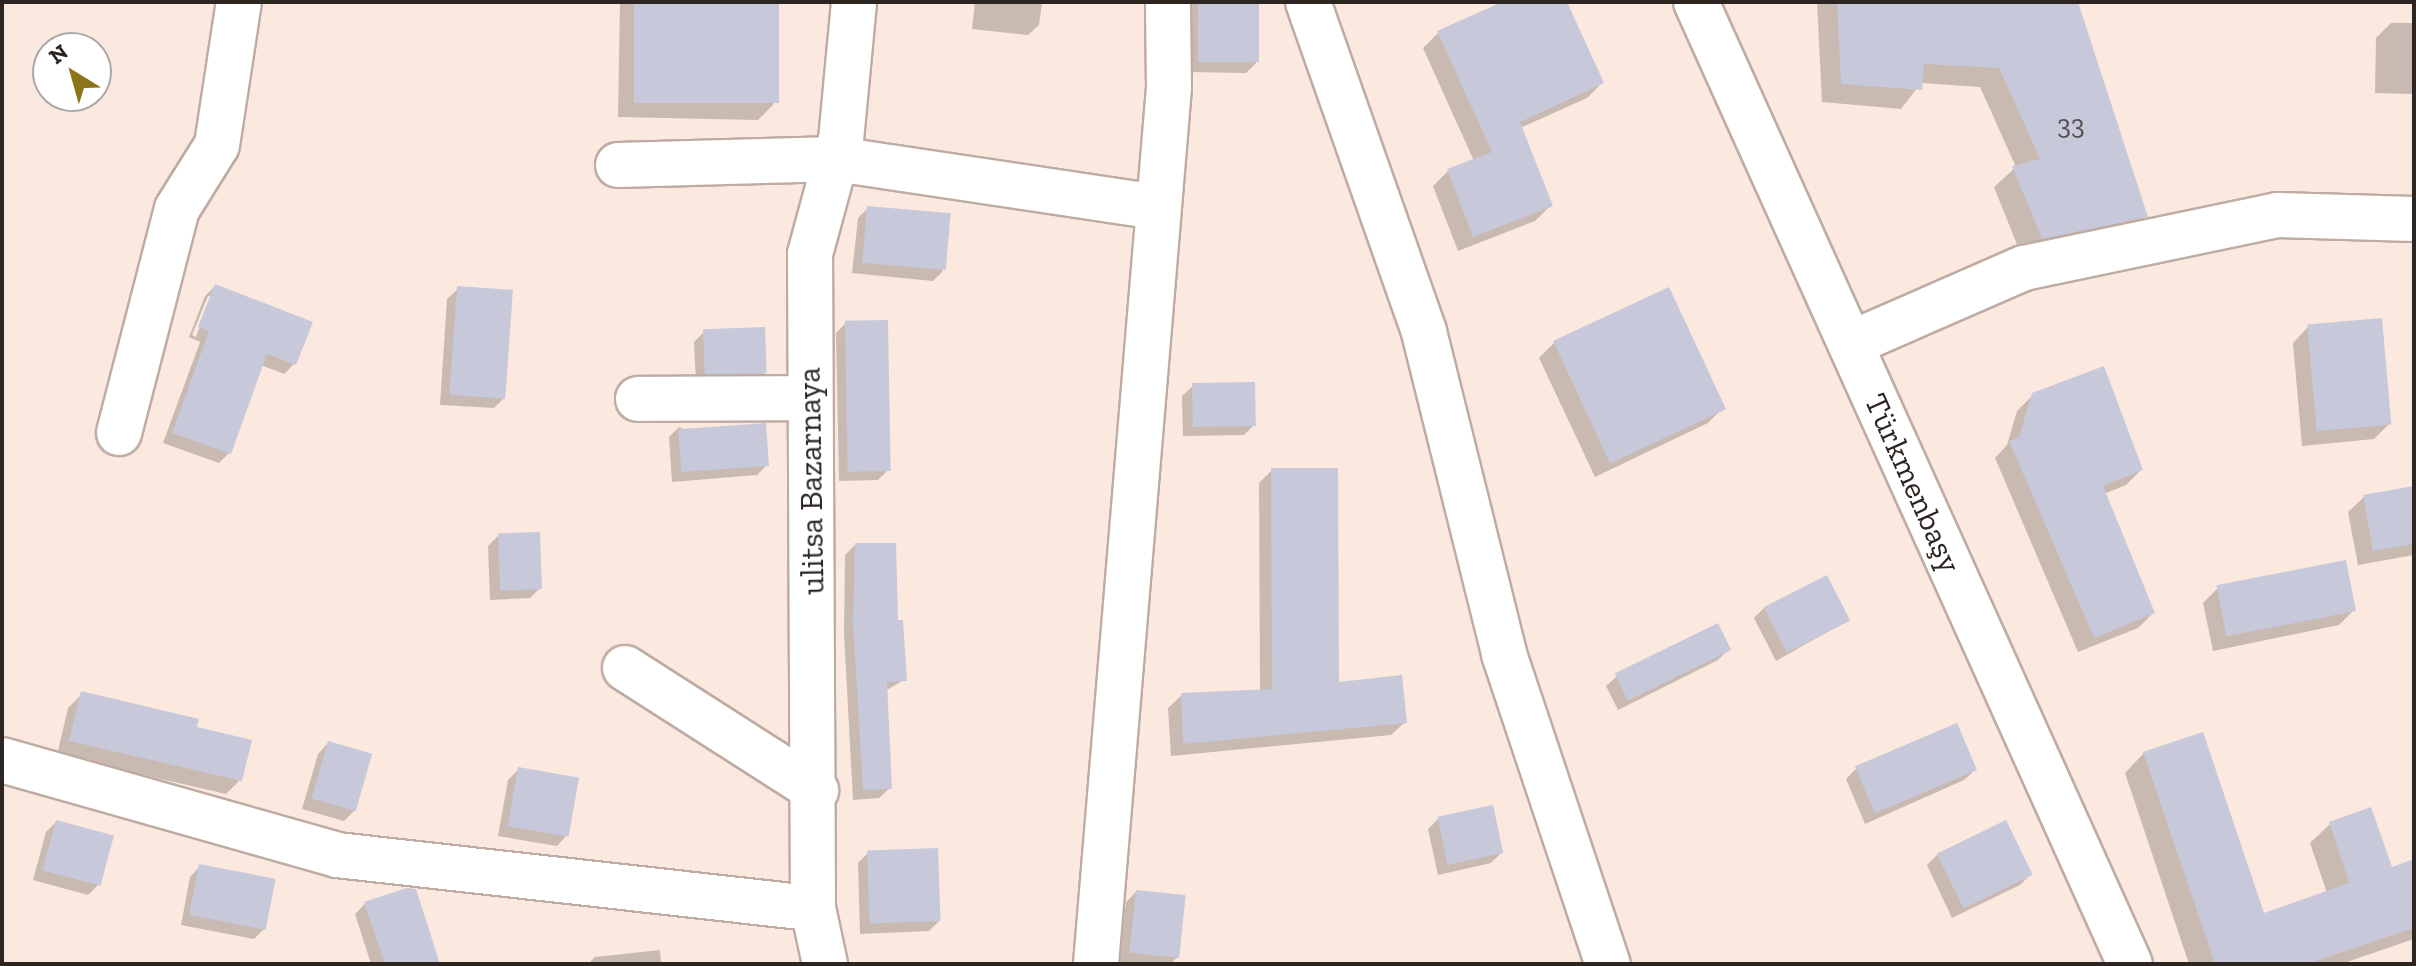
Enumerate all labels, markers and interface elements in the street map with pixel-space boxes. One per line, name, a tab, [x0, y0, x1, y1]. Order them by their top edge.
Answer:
north arrow	[32, 32, 112, 112]
text: N	[44, 38, 73, 70]
house number: 33	[2057, 108, 2085, 142]
street label: ulitsa Bazarnaya	[790, 367, 832, 595]
street label: Türkmenbaşy	[1856, 388, 1970, 578]

